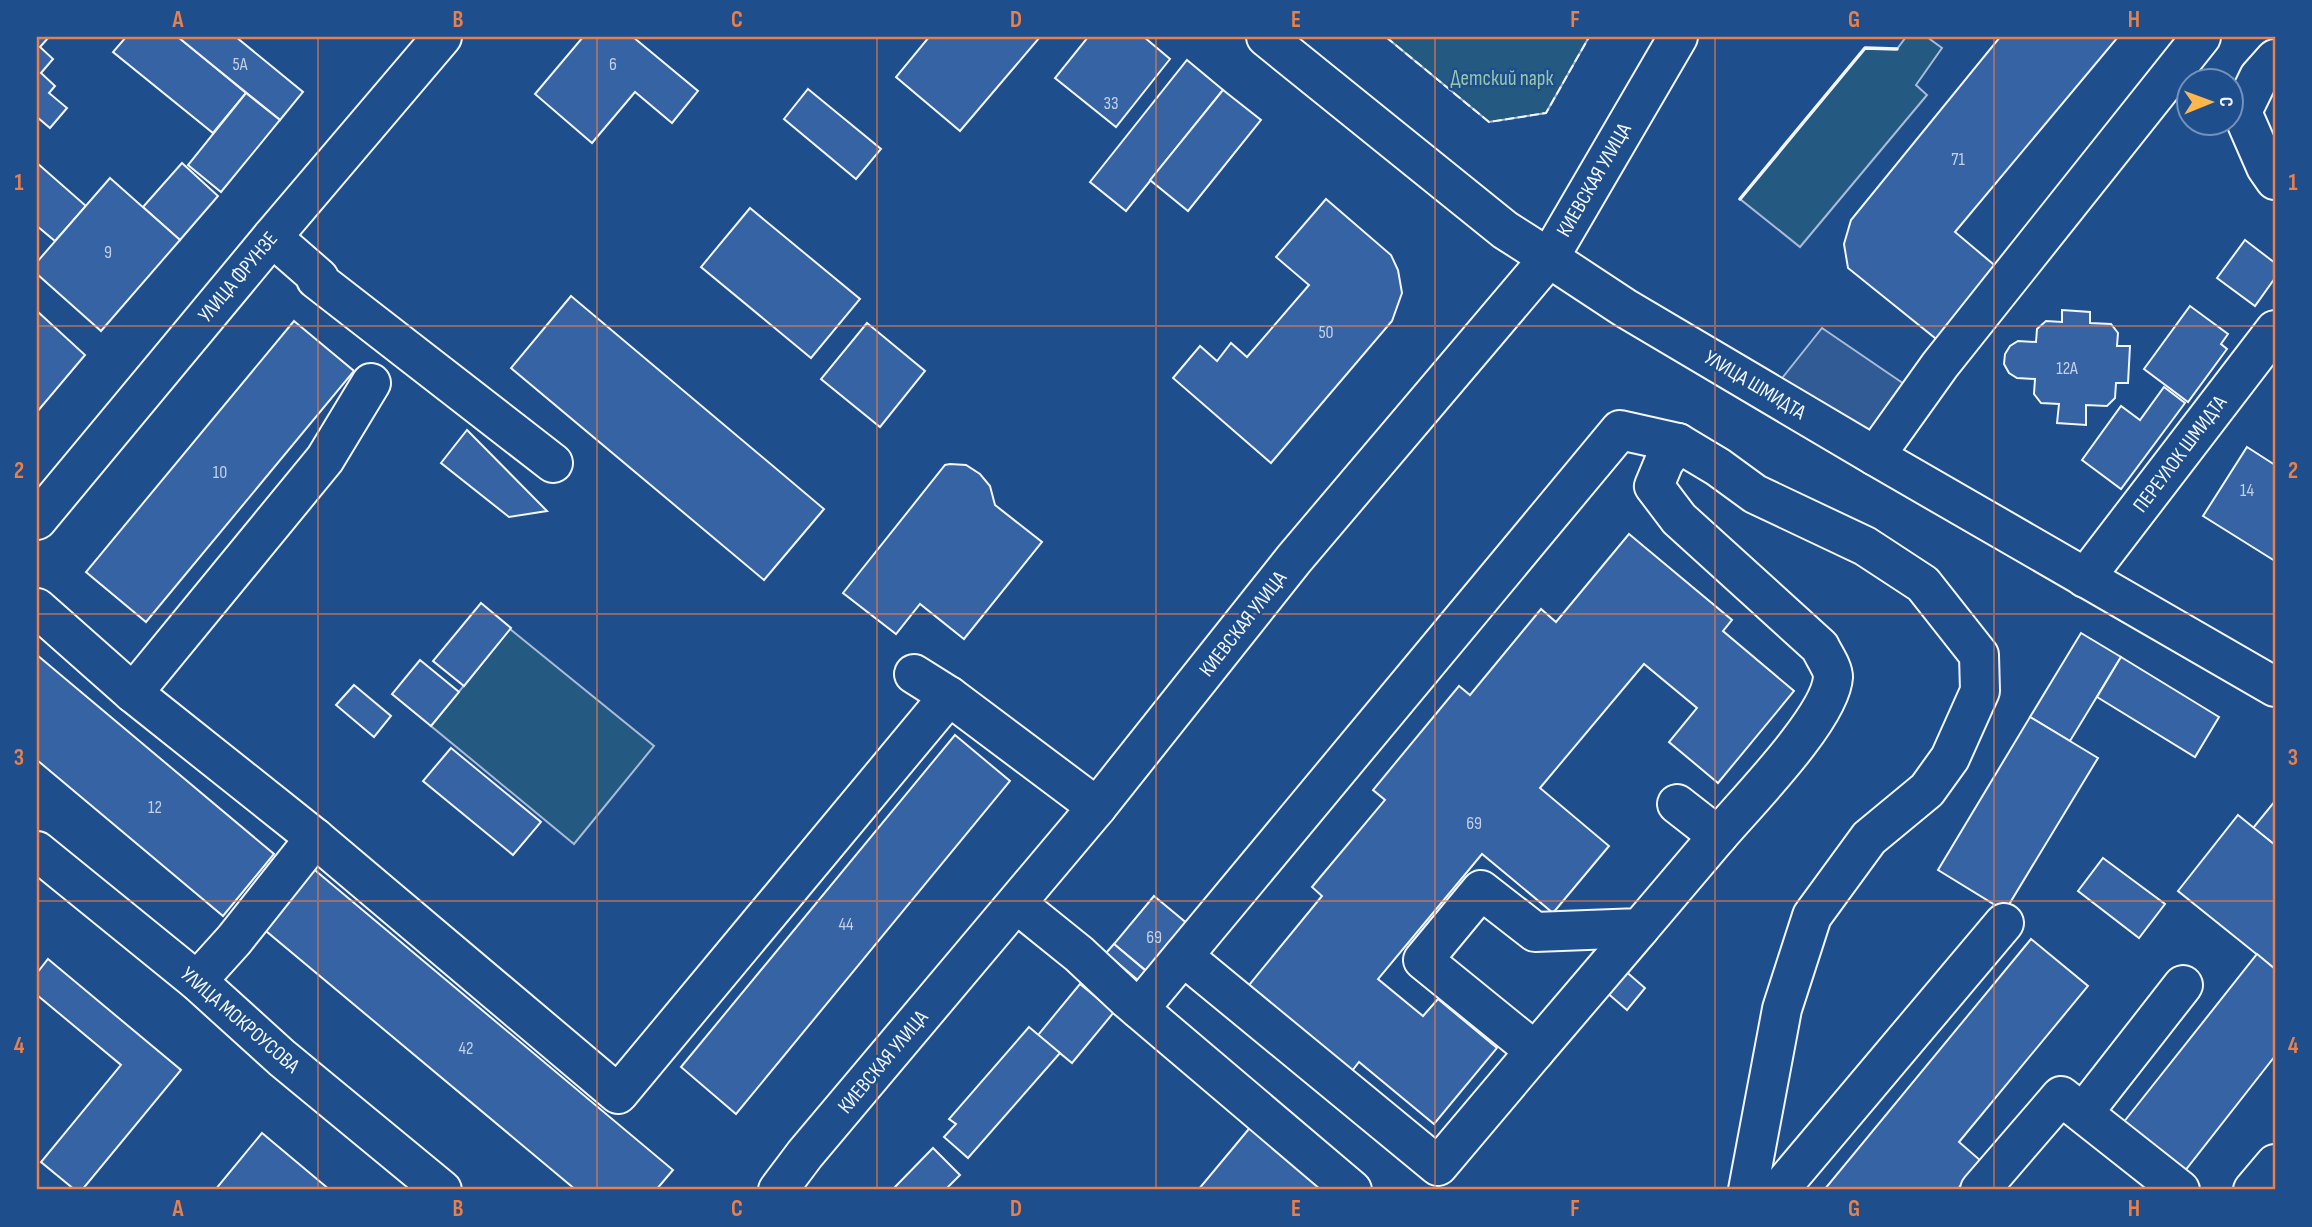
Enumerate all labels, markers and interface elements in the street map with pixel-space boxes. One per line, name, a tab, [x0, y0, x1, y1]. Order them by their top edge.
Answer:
text: A	[172, 6, 185, 34]
text: B	[453, 6, 464, 34]
text: C	[731, 6, 743, 34]
text: D	[1010, 6, 1022, 34]
text: E	[1291, 6, 1301, 34]
text: F	[1570, 6, 1580, 34]
text: G	[1848, 6, 1860, 34]
text: H	[2128, 6, 2140, 34]
house number: 5А	[233, 54, 248, 75]
house number: 6	[609, 54, 617, 75]
park label: Детский парк	[1451, 66, 1554, 91]
north arrow	[2176, 66, 2246, 136]
house number: 33	[1103, 93, 1119, 114]
text: С	[2214, 97, 2237, 107]
street label: КИЕВСКАЯ УЛИЦА	[1551, 118, 1637, 241]
house number: 71	[1951, 149, 1965, 170]
text: 1	[14, 169, 24, 197]
text: 1	[2288, 169, 2298, 197]
street label: УЛИЦА ФРУНЗЕ	[193, 227, 283, 327]
house number: 9	[104, 242, 112, 263]
house number: 50	[1318, 322, 1334, 343]
street label: УЛИЦА ШМИДТА	[1700, 345, 1811, 426]
house number: 12А	[2056, 358, 2078, 379]
street label: ПЕРЕУЛОК ШМИДТА	[2128, 390, 2233, 517]
text: 2	[14, 457, 24, 485]
text: 2	[2288, 457, 2298, 485]
house number: 10	[213, 462, 227, 483]
house number: 14	[2240, 480, 2254, 501]
street label: КИЕВСКАЯ УЛИЦА	[1194, 565, 1293, 682]
text: 3	[14, 744, 24, 772]
text: 3	[2288, 744, 2298, 772]
house number: 12	[148, 797, 162, 818]
house number: 69	[1466, 813, 1482, 834]
house number: 44	[838, 914, 854, 935]
house number: 69	[1146, 927, 1162, 948]
street label: УЛИЦА МОКРОУСОВА	[176, 962, 305, 1079]
street label: КИЕВСКАЯ УЛИЦА	[833, 1005, 934, 1119]
text: 4	[14, 1032, 25, 1060]
text: 4	[2288, 1032, 2299, 1060]
house number: 42	[458, 1038, 474, 1059]
text: A	[172, 1195, 185, 1223]
text: B	[453, 1195, 464, 1223]
text: C	[731, 1195, 743, 1223]
text: D	[1010, 1195, 1022, 1223]
text: E	[1291, 1195, 1301, 1223]
text: F	[1570, 1195, 1580, 1223]
text: G	[1848, 1195, 1860, 1223]
text: H	[2128, 1195, 2140, 1223]

